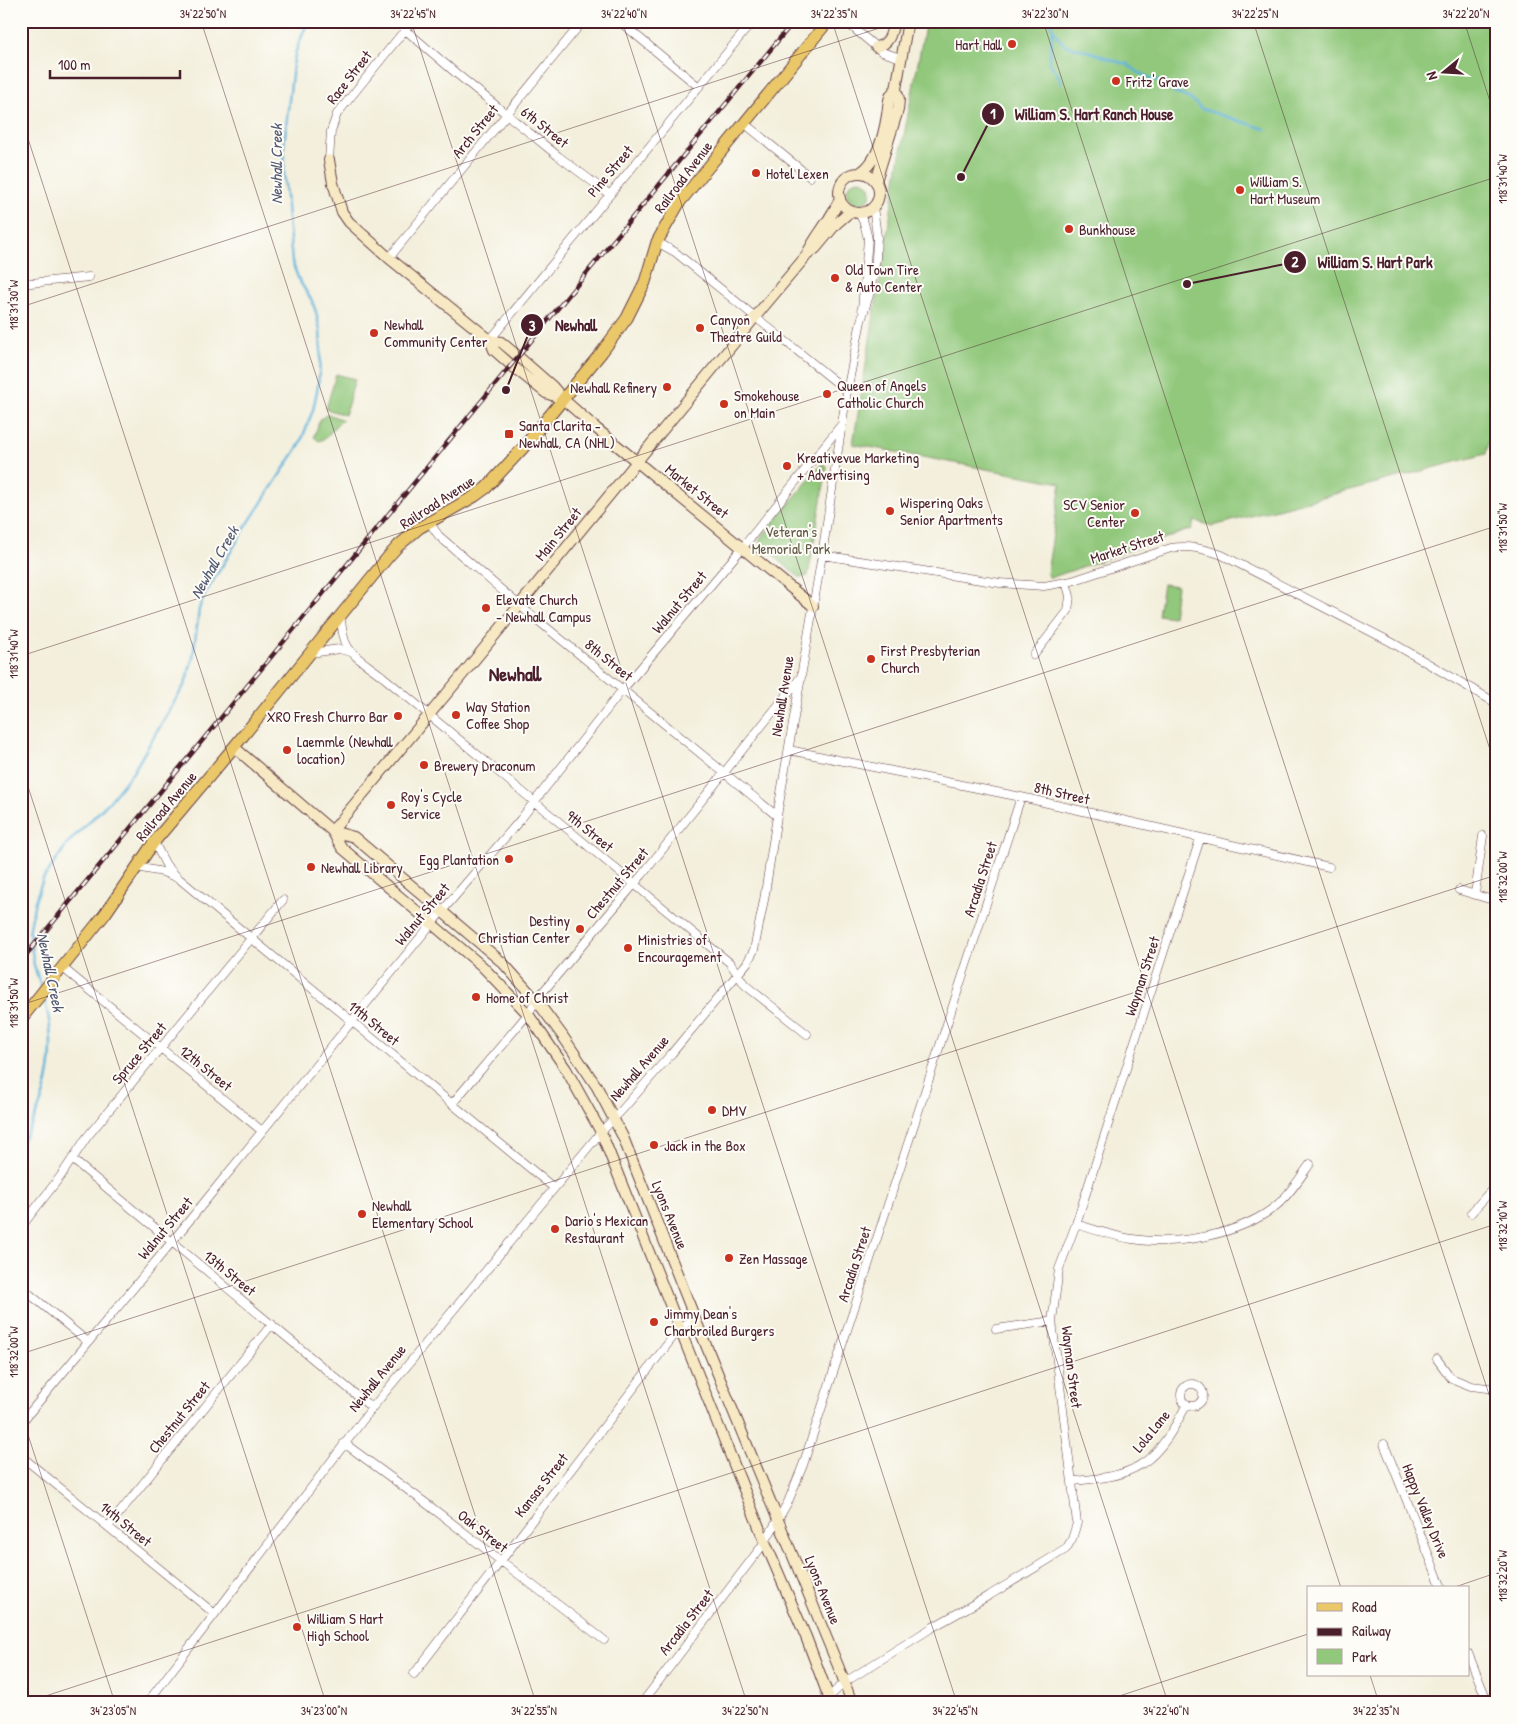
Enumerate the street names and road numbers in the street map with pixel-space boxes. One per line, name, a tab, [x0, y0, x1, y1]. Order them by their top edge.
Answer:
street label: Race Street	[321, 45, 377, 108]
street label: Arch Street	[447, 99, 504, 162]
street label: 6th Street	[517, 101, 574, 153]
street label: Railroad Avenue	[649, 137, 717, 217]
street label: Pine Street	[582, 140, 638, 201]
street label: Market Street	[661, 459, 734, 524]
street label: Railroad Avenue	[396, 470, 478, 534]
street label: Main Street	[530, 502, 587, 565]
street label: Market Street	[1087, 525, 1167, 569]
street label: Walnut Street	[647, 566, 712, 638]
street label: 8th Street	[581, 634, 638, 686]
street label: Newhall Avenue	[765, 654, 799, 738]
street label: Railroad Avenue	[131, 767, 201, 845]
street label: 8th Street	[1032, 776, 1093, 810]
street label: 9th Street	[562, 805, 619, 857]
street label: Arcadia Street	[958, 838, 1002, 919]
street label: Chestnut Street	[581, 842, 654, 923]
street label: Walnut Street	[390, 878, 455, 950]
street label: Wayman Street	[1119, 933, 1165, 1019]
street label: 11th Street	[344, 996, 405, 1051]
street label: Spruce Street	[107, 1017, 172, 1089]
street label: Newhall Avenue	[604, 1031, 674, 1105]
street label: 12th Street	[175, 1040, 237, 1096]
street label: Lyons Avenue	[647, 1178, 693, 1252]
street label: Walnut Street	[133, 1192, 198, 1264]
street label: Arcadia Street	[832, 1223, 876, 1304]
street label: 13th Street	[199, 1245, 261, 1301]
street label: Wayman Street	[1057, 1325, 1088, 1410]
street label: Newhall Avenue	[343, 1340, 411, 1416]
street label: Chestnut Street	[143, 1376, 215, 1458]
street label: Lola Lane	[1127, 1405, 1175, 1457]
street label: Kansas Street	[509, 1448, 573, 1522]
street label: Happy Valley Drive	[1397, 1461, 1455, 1561]
street label: 14th Street	[96, 1497, 157, 1552]
street label: Oak Street	[453, 1505, 513, 1558]
street label: Lyons Avenue	[800, 1553, 846, 1627]
street label: Arcadia Street	[654, 1584, 719, 1659]

